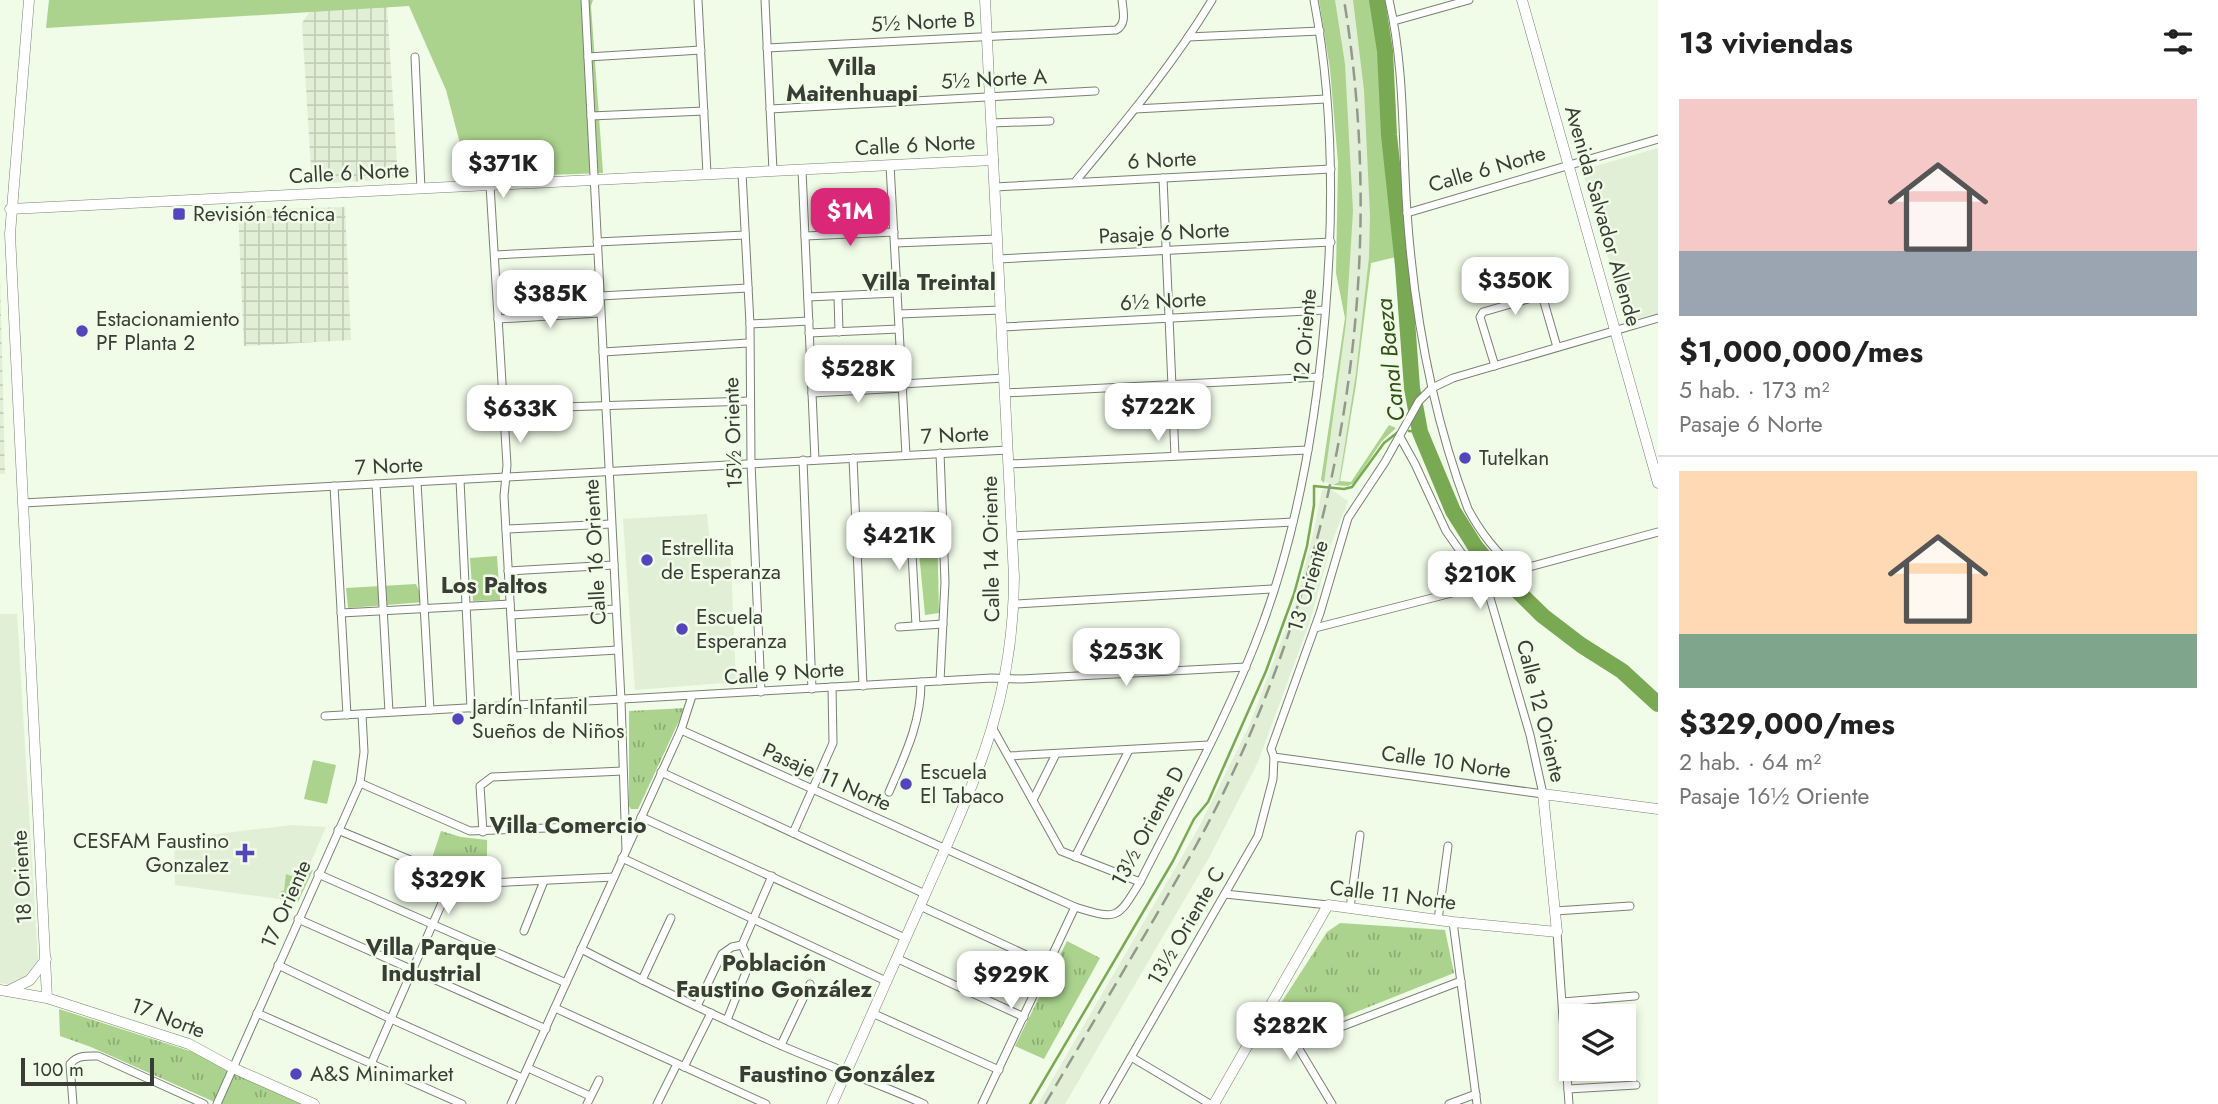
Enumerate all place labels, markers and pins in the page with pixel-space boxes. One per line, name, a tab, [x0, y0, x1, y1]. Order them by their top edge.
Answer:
pin: $371K	[454, 140, 552, 200]
pin: $1M	[816, 188, 884, 248]
place label: Revisión técnica	[193, 199, 335, 229]
marker: Revisión técnica	[171, 206, 187, 222]
pin: $350K	[1466, 258, 1564, 317]
pin: $385K	[501, 270, 599, 330]
place label: Estacionamiento PF Planta 2	[96, 304, 239, 358]
marker: Estacionamiento PF Planta 2	[74, 323, 90, 339]
pin: $528K	[809, 346, 907, 405]
pin: $722K	[1109, 384, 1207, 443]
pin: $633K	[471, 386, 569, 445]
place label: Tutelkan	[1479, 443, 1549, 473]
marker: Tutelkan	[1457, 450, 1473, 466]
pin: $421K	[850, 512, 948, 572]
place label: Estrellita de Esperanza	[661, 533, 781, 587]
marker: Estrellita de Esperanza	[639, 552, 655, 568]
pin: $210K	[1431, 552, 1529, 611]
place label: Escuela Esperanza	[696, 602, 787, 656]
marker: Escuela Esperanza	[674, 621, 690, 637]
pin: $253K	[1077, 628, 1175, 688]
place label: Jardín Infantil Sueños de Niños	[469, 692, 624, 746]
marker: Jardín Infantil Sueños de Niños	[450, 711, 466, 727]
place label: Escuela El Tabaco	[920, 757, 1004, 811]
marker: Escuela El Tabaco	[898, 776, 914, 792]
place label: CESFAM Faustino Gonzalez	[73, 826, 229, 880]
marker: CESFAM Faustino Gonzalez	[235, 843, 255, 863]
pin: $329K	[399, 856, 497, 916]
pin: $929K	[962, 951, 1060, 1011]
pin: $282K	[1241, 1002, 1339, 1062]
place label: A&S Minimarket	[310, 1059, 453, 1089]
marker: A&S Minimarket	[288, 1066, 304, 1082]

